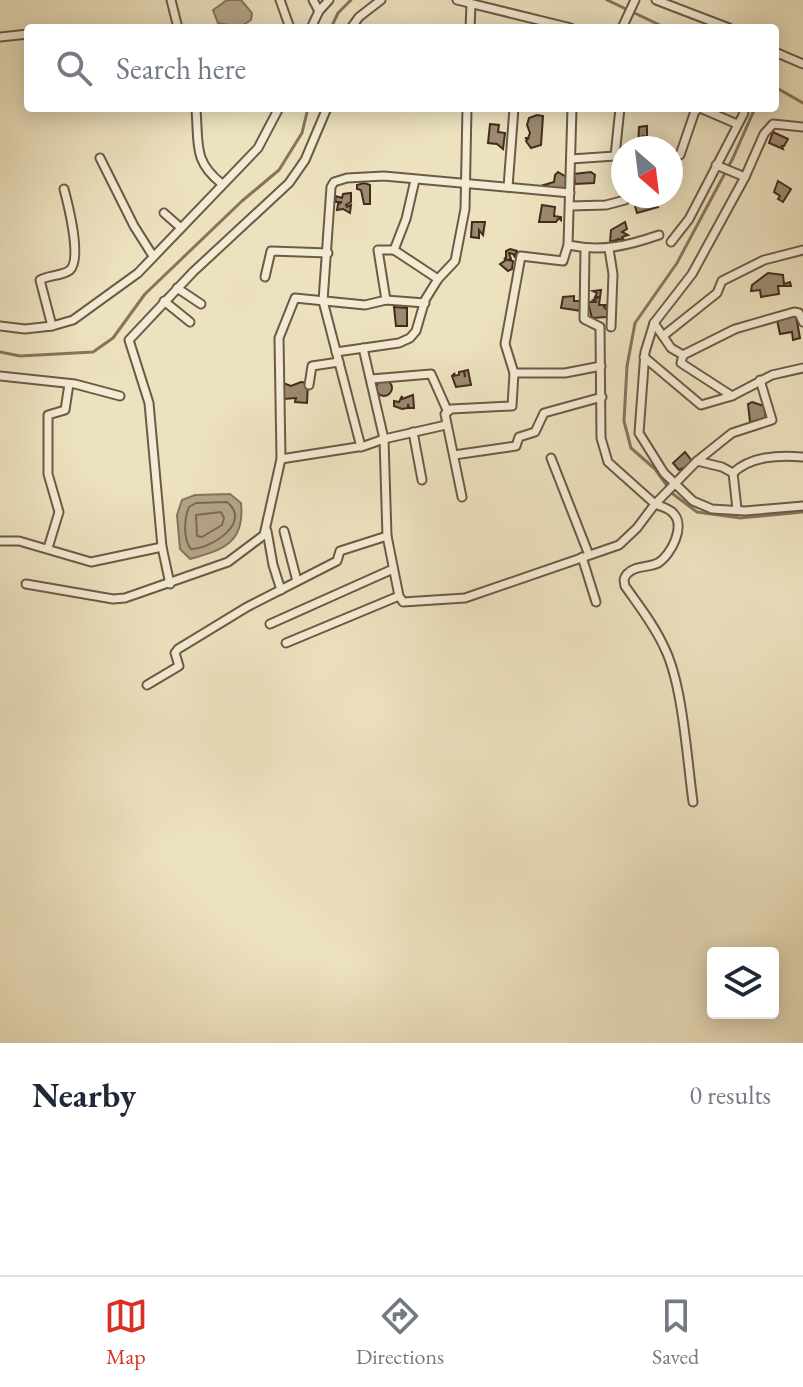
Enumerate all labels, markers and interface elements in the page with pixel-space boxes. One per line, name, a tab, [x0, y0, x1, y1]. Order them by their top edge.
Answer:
search box	[24, 24, 779, 112]
icon: search	[52, 46, 96, 90]
text: Search here	[116, 49, 246, 88]
north arrow	[611, 136, 683, 208]
map controls	[707, 947, 779, 1019]
button: layers	[707, 947, 779, 1019]
text: Nearby	[32, 1073, 136, 1117]
text: 0 results	[690, 1078, 771, 1112]
tab: Map	[104, 1294, 148, 1371]
tab: Directions	[356, 1294, 444, 1371]
tab: Saved	[652, 1294, 699, 1371]

